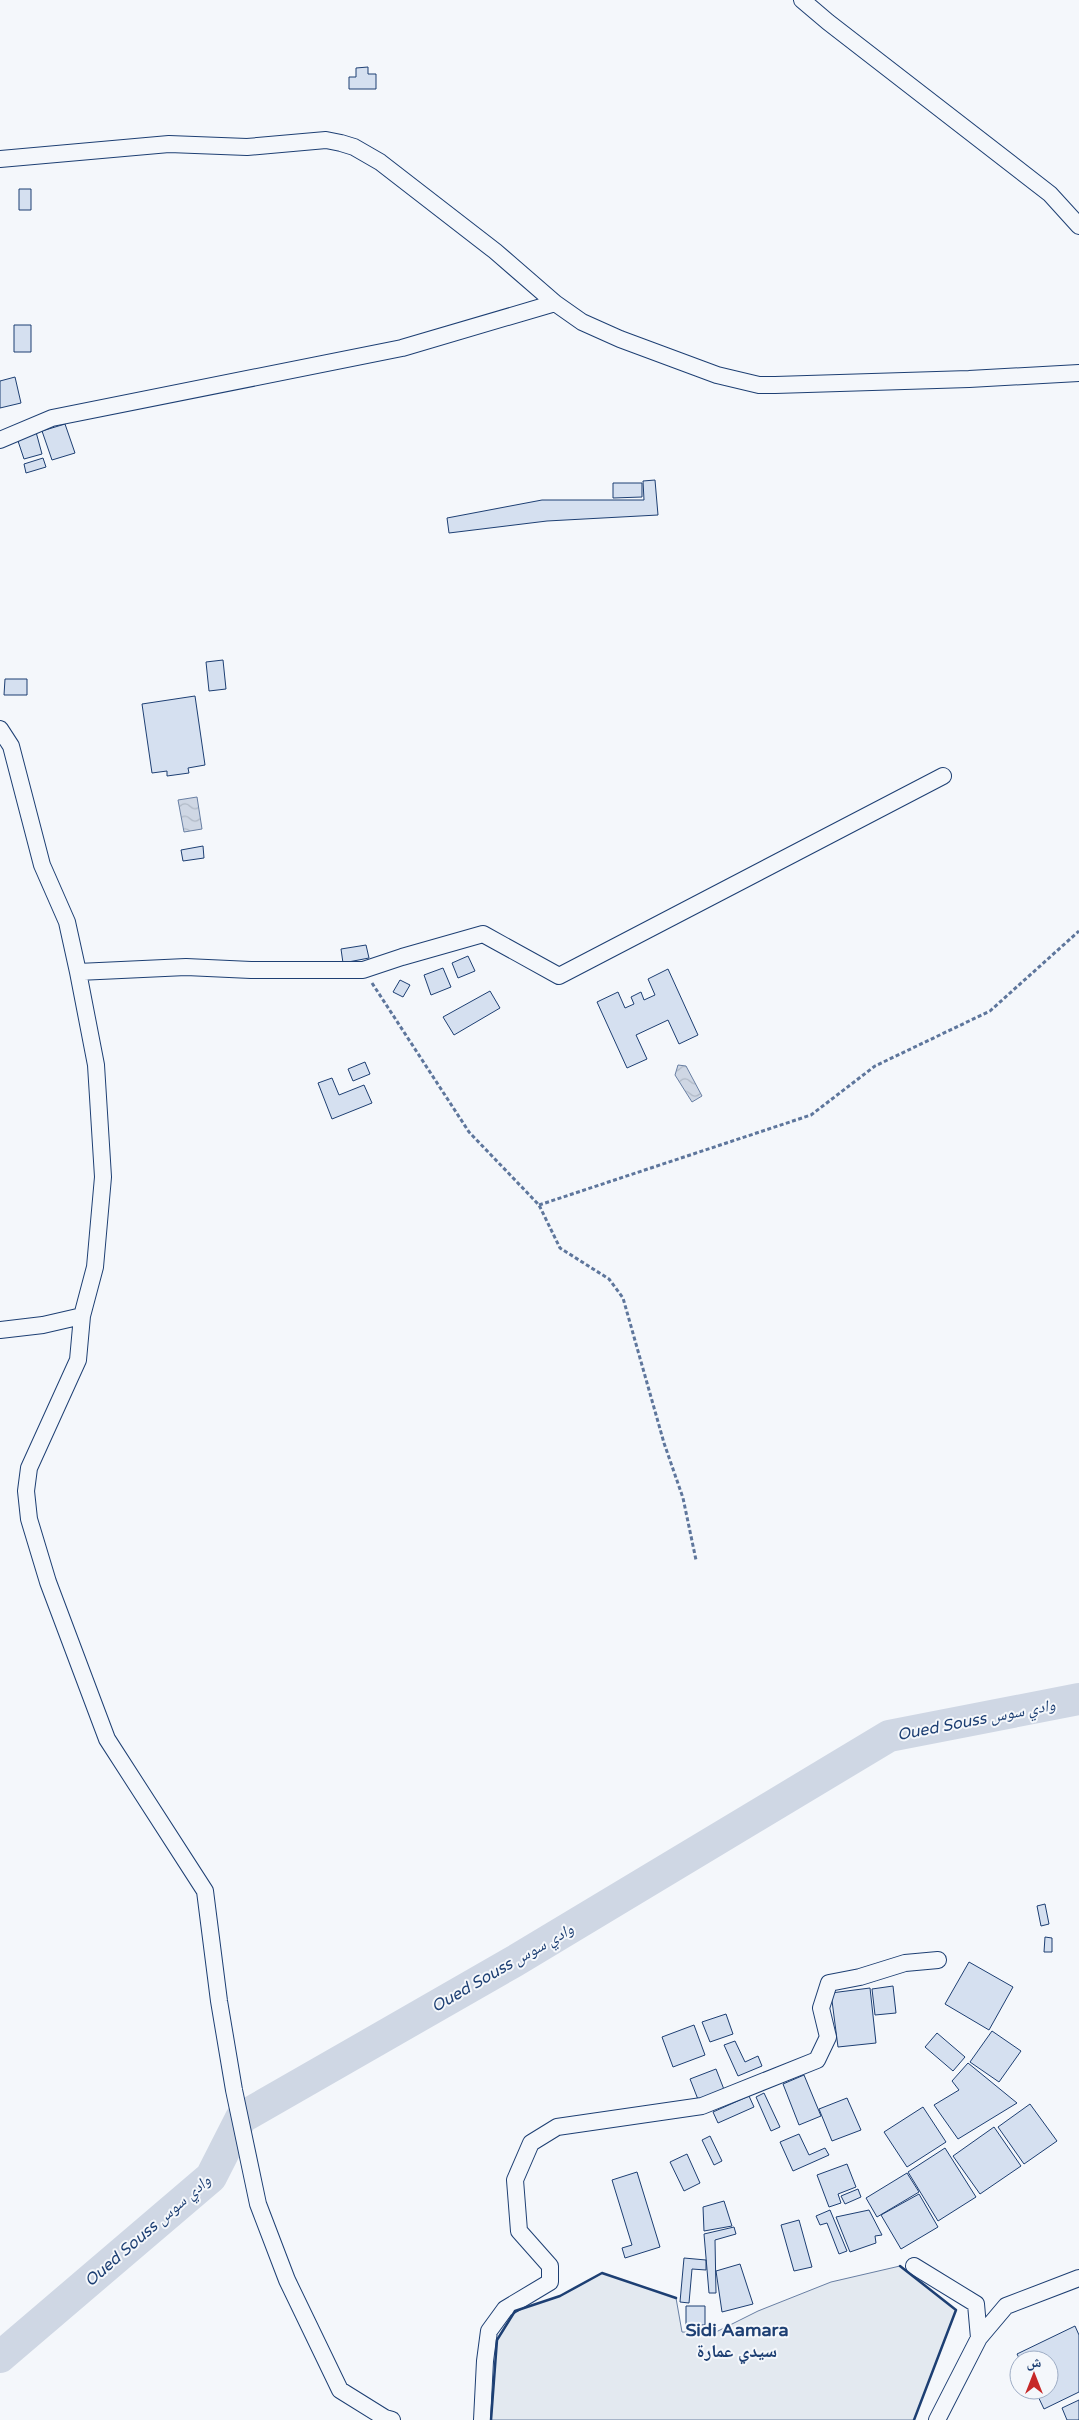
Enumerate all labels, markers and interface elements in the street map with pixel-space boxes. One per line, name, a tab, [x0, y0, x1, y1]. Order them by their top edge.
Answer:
water label: Oued Souss وادي سوس	[895, 1695, 1058, 1747]
water label: Oued Souss وادي سوس	[428, 1919, 579, 2019]
water label: Oued Souss وادي سوس	[80, 2170, 217, 2293]
district label: Sidi Aamara سيدي عمارة	[685, 2319, 789, 2365]
north arrow	[1009, 2350, 1059, 2400]
text: ش	[1027, 2354, 1042, 2371]

